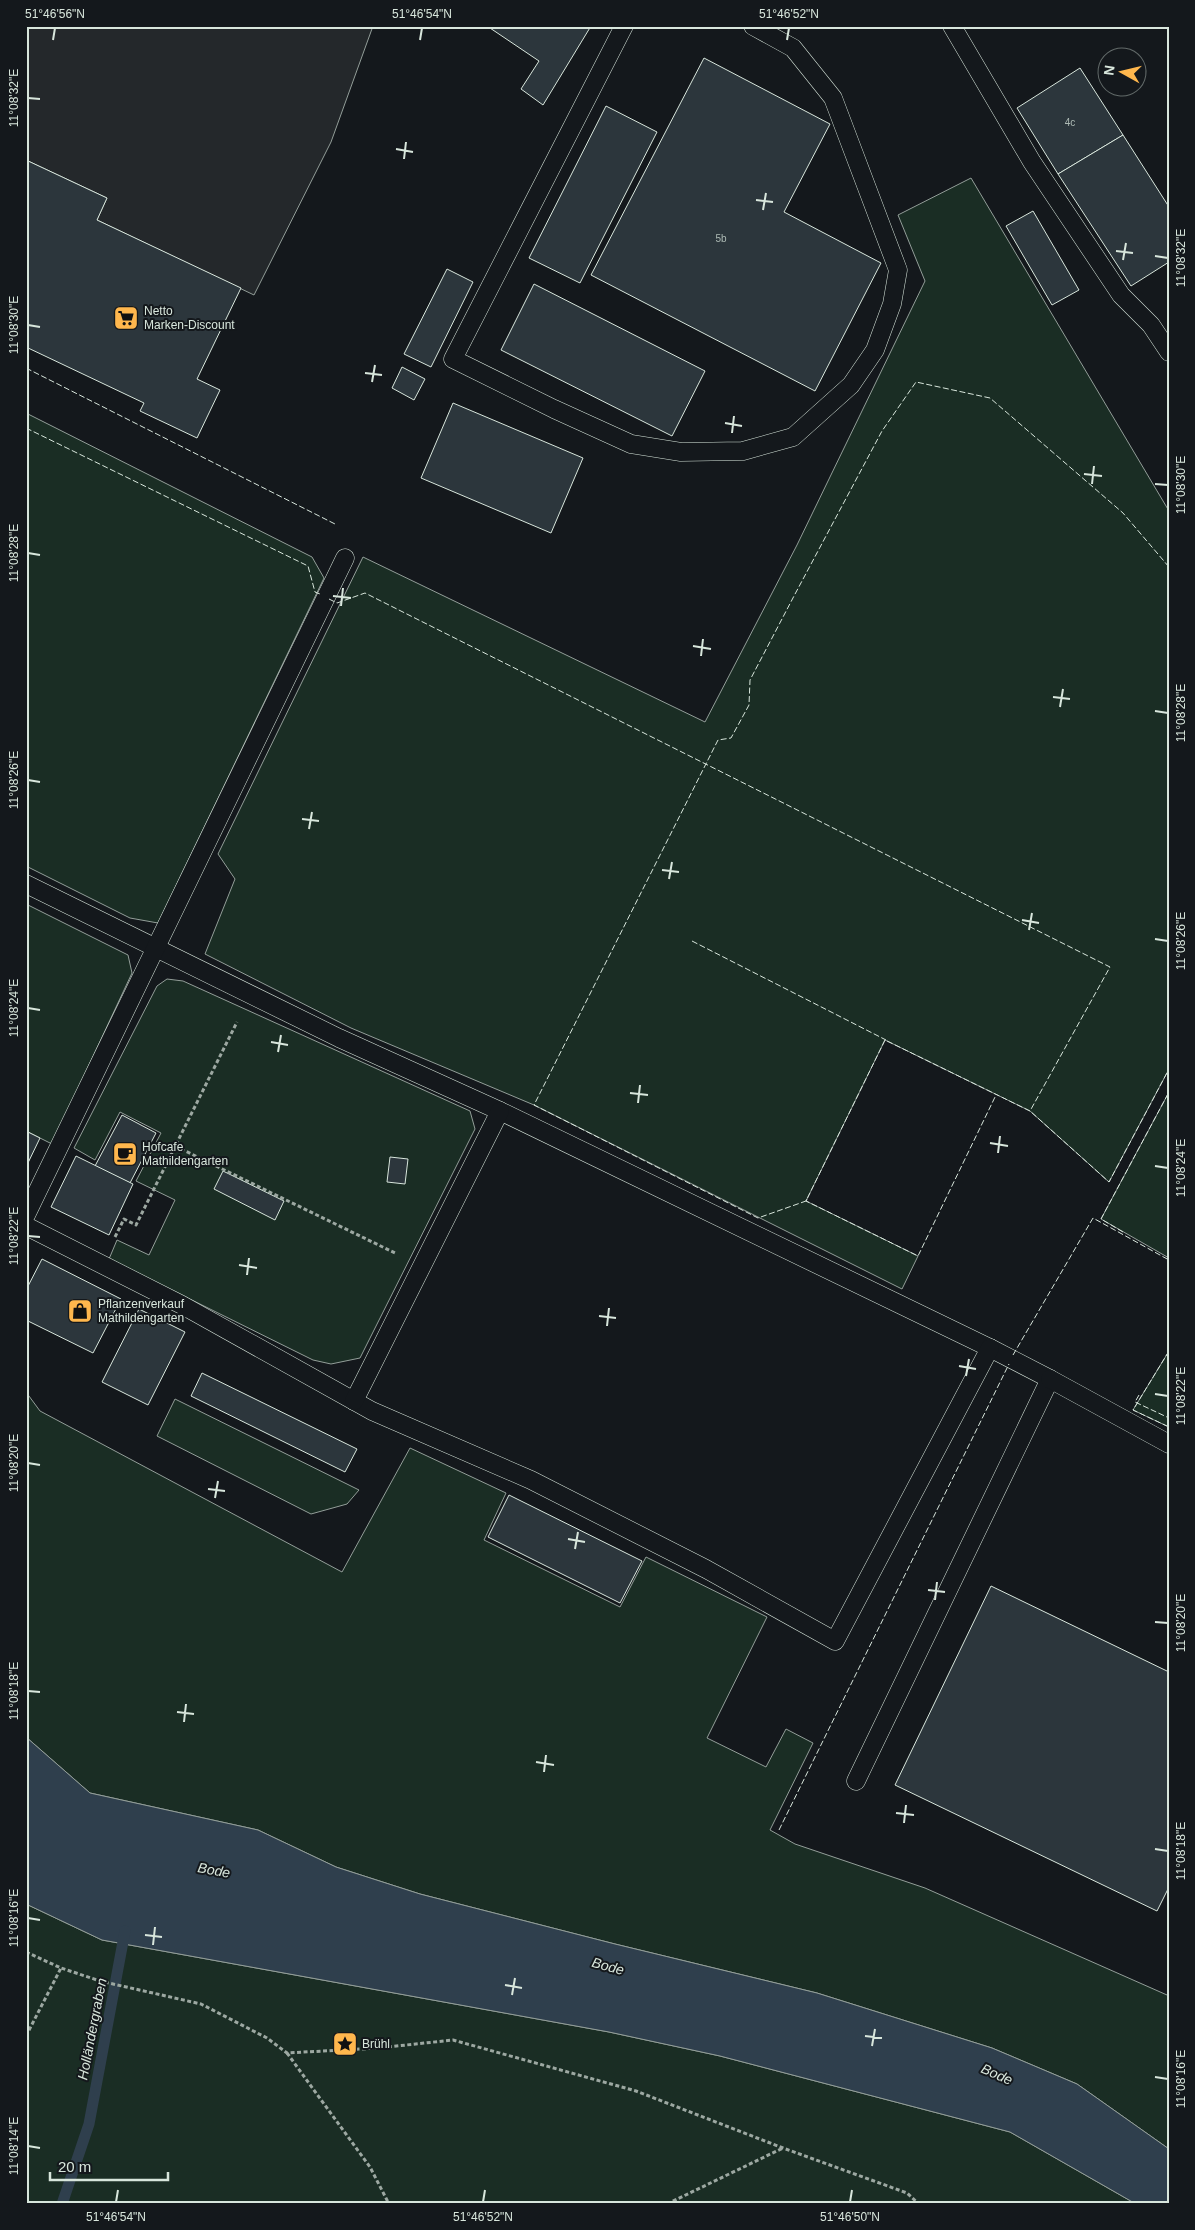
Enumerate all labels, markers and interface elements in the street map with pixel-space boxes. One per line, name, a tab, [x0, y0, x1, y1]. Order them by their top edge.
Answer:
text: 51°46'56"N	[25, 7, 85, 21]
text: 51°46'54"N	[392, 7, 452, 21]
text: 51°46'52"N	[759, 7, 819, 21]
north arrow	[1098, 48, 1148, 98]
text: N	[1100, 64, 1118, 76]
text: 11°08'32"E	[7, 69, 21, 127]
house number: 4c	[1065, 117, 1075, 128]
text: 11°08'32"E	[1174, 229, 1188, 287]
house number: 5b	[715, 233, 727, 244]
text: 11°08'30"E	[7, 296, 21, 354]
place label: Netto Marken-Discount	[144, 304, 235, 332]
supermarket icon: Netto Marken-Discount	[113, 305, 139, 331]
text: 11°08'30"E	[1174, 456, 1188, 514]
text: 11°08'28"E	[7, 524, 21, 582]
text: 11°08'28"E	[1174, 684, 1188, 742]
text: 11°08'26"E	[7, 751, 21, 809]
text: 11°08'26"E	[1174, 912, 1188, 970]
text: 11°08'24"E	[7, 979, 21, 1037]
text: 11°08'24"E	[1174, 1139, 1188, 1197]
place label: Hofcafe Mathildengarten	[142, 1140, 228, 1168]
cafe icon: Hofcafe Mathildengarten	[112, 1141, 138, 1167]
text: 11°08'22"E	[7, 1207, 21, 1265]
place label: Pflanzenverkauf Mathildengarten	[98, 1297, 185, 1325]
shop icon: Pflanzenverkauf Mathildengarten	[67, 1298, 93, 1324]
text: 11°08'22"E	[1174, 1367, 1188, 1425]
text: 11°08'20"E	[7, 1434, 21, 1492]
text: 11°08'20"E	[1174, 1594, 1188, 1652]
text: 11°08'18"E	[7, 1662, 21, 1720]
text: 11°08'18"E	[1174, 1822, 1188, 1880]
water label: Bode	[197, 1859, 232, 1881]
text: 11°08'16"E	[7, 1889, 21, 1947]
water label: Bode	[590, 1954, 626, 1978]
water label: Holländergraben	[74, 1976, 110, 2081]
place icon: Brühl	[332, 2031, 358, 2057]
place label: Brühl	[362, 2037, 390, 2051]
text: 11°08'16"E	[1174, 2050, 1188, 2108]
water label: Bode	[979, 2060, 1015, 2088]
text: 11°08'14"E	[7, 2117, 21, 2175]
scale bar	[50, 2150, 168, 2182]
text: 20 m	[58, 2158, 91, 2175]
text: 51°46'54"N	[86, 2210, 146, 2224]
text: 51°46'52"N	[453, 2210, 513, 2224]
text: 51°46'50"N	[820, 2210, 880, 2224]

